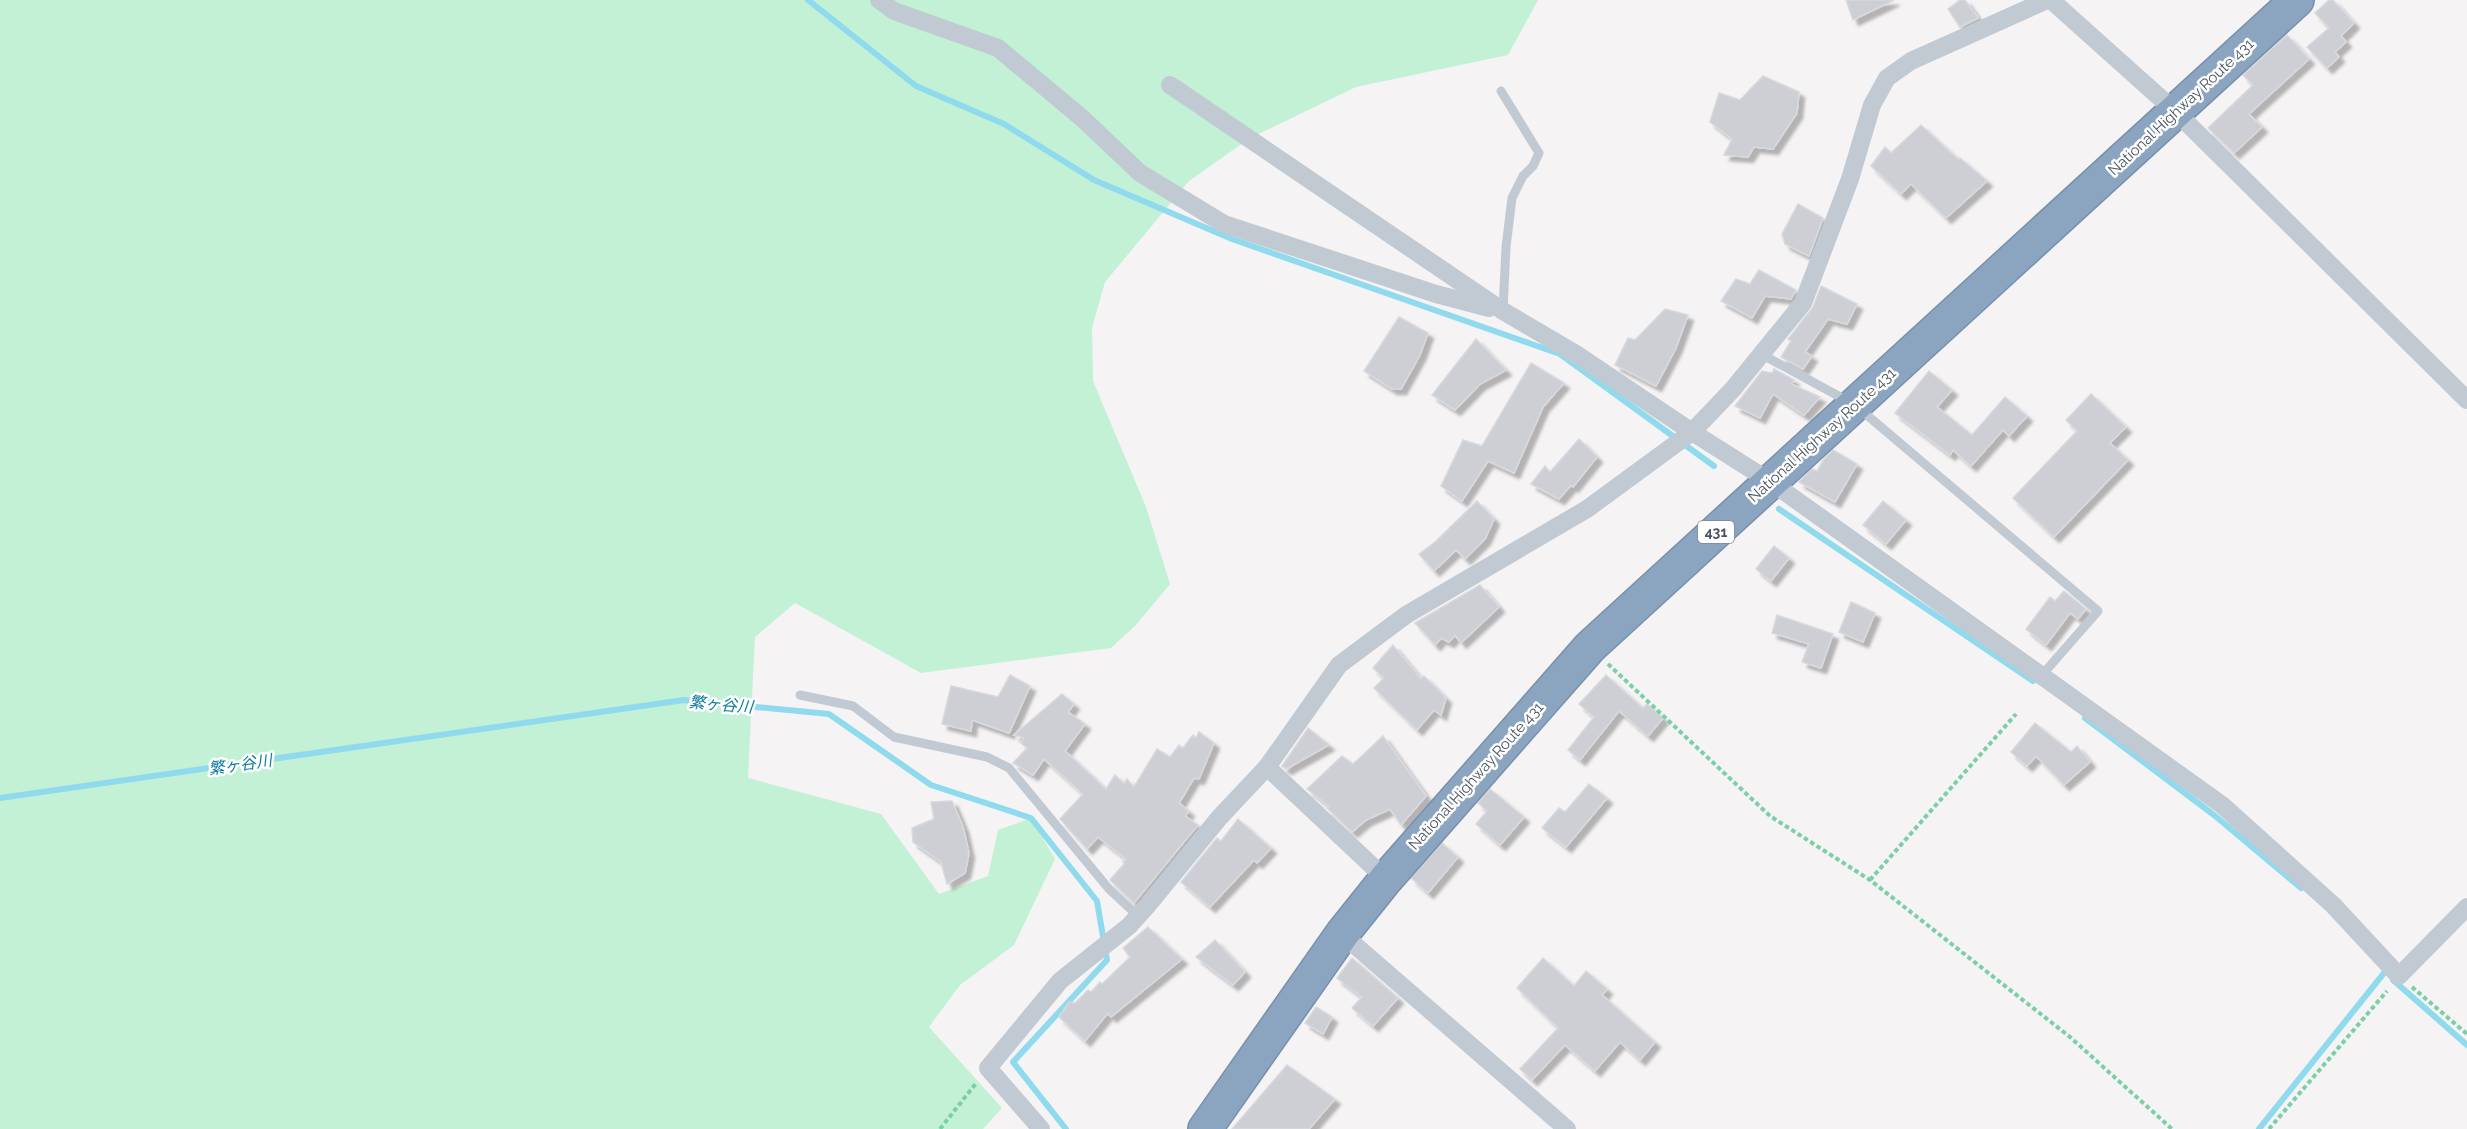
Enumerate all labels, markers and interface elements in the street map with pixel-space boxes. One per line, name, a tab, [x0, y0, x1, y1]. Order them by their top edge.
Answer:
street label: National Highway Route 431	[2105, 34, 2258, 179]
street label: National Highway Route 431	[1744, 364, 1900, 506]
road number: 431	[1698, 521, 1734, 543]
water label: 繁ヶ谷川	[688, 692, 756, 717]
street label: National Highway Route 431	[1405, 698, 1547, 854]
water label: 繁ヶ谷川	[207, 750, 275, 778]

